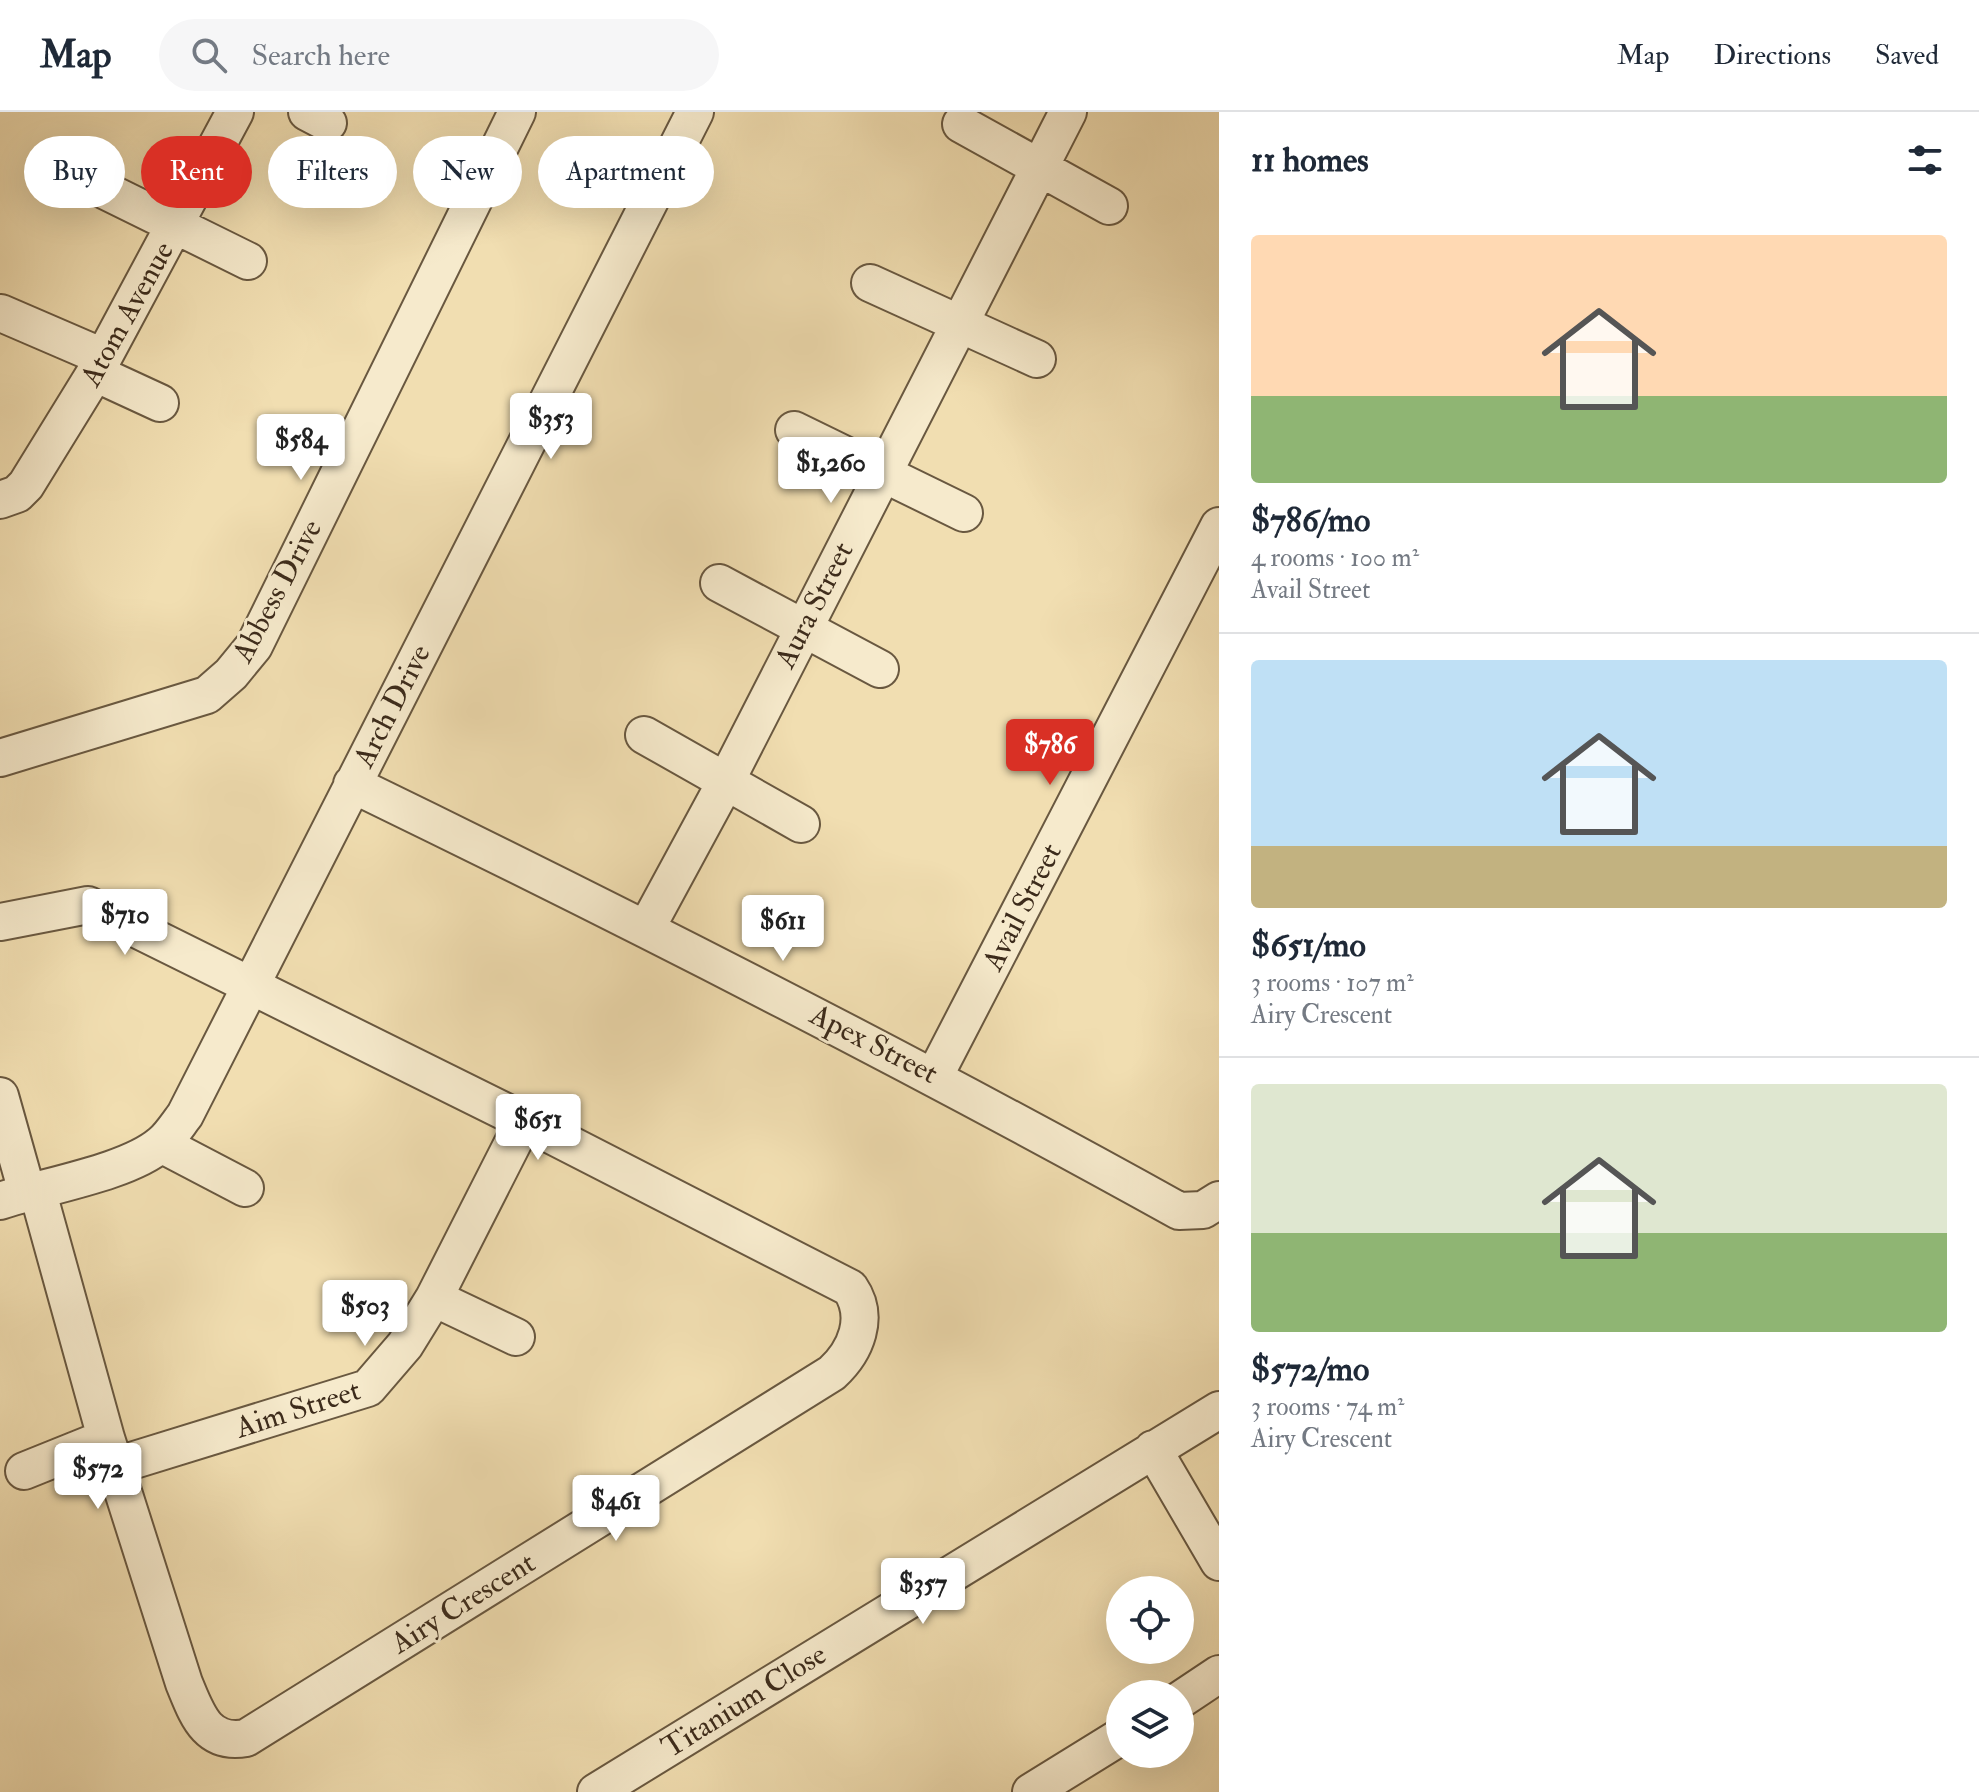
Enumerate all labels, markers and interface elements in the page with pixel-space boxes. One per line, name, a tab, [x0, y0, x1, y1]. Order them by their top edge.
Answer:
search box	[159, 19, 719, 91]
text: Map	[40, 31, 111, 79]
icon: search	[187, 33, 231, 77]
text: Search here	[251, 37, 390, 74]
text: Map	[1617, 38, 1670, 73]
text: Directions	[1714, 38, 1831, 73]
text: Saved	[1875, 38, 1939, 73]
chip: Buy	[24, 136, 125, 208]
chip: Rent	[141, 136, 252, 208]
chip: Filters	[268, 136, 397, 208]
chip: New	[413, 136, 522, 208]
chip: Apartment	[538, 136, 714, 208]
icon: filters	[1903, 138, 1947, 182]
text: 11 homes	[1251, 139, 1369, 182]
street label: Atom Avenue	[72, 235, 182, 394]
icon: home	[1527, 287, 1671, 431]
pin: $353	[504, 393, 598, 461]
text: $353	[528, 403, 574, 435]
pin: $584	[254, 414, 348, 482]
text: $584	[275, 424, 327, 456]
pin: $1,260	[766, 437, 896, 505]
text: $1,260	[796, 447, 866, 479]
text: $786/mo	[1251, 499, 1370, 542]
street label: Abbess Drive	[223, 513, 330, 670]
street label: Aura Street	[766, 536, 862, 675]
text: 4 rooms · 100 m²	[1251, 542, 1419, 574]
text: Avail Street	[1251, 574, 1370, 606]
street label: Arch Drive	[345, 638, 439, 775]
icon: home	[1527, 712, 1671, 856]
pin: $786	[1003, 719, 1097, 787]
text: $786	[1024, 729, 1076, 761]
street label: Avail Street	[974, 837, 1070, 978]
pin: $710	[78, 889, 172, 957]
pin: $611	[736, 895, 830, 963]
text: $710	[100, 899, 150, 931]
text: $611	[760, 905, 806, 937]
text: $651/mo	[1251, 924, 1366, 967]
text: 3 rooms · 107 m²	[1251, 967, 1414, 999]
street label: Apex Street	[803, 996, 944, 1092]
text: Airy Crescent	[1251, 999, 1392, 1031]
pin: $651	[491, 1094, 585, 1162]
text: $651	[514, 1104, 562, 1136]
icon: home	[1527, 1136, 1671, 1280]
pin: $503	[318, 1280, 412, 1348]
text: $503	[340, 1290, 390, 1322]
text: $572/mo	[1251, 1348, 1370, 1391]
street label: Aim Street	[230, 1371, 365, 1447]
text: 3 rooms · 74 m²	[1251, 1391, 1404, 1423]
text: Airy Crescent	[1251, 1423, 1392, 1455]
pin: $572	[51, 1443, 145, 1511]
text: $572	[72, 1453, 124, 1485]
pin: $461	[569, 1475, 663, 1543]
text: $461	[590, 1485, 642, 1517]
street label: Airy Crescent	[383, 1544, 542, 1662]
pin: $357	[876, 1558, 970, 1626]
text: $357	[899, 1568, 947, 1600]
map controls	[1106, 1576, 1194, 1768]
button: locate	[1106, 1576, 1194, 1664]
street label: Titanium Close	[655, 1636, 833, 1766]
button: layers	[1106, 1680, 1194, 1768]

